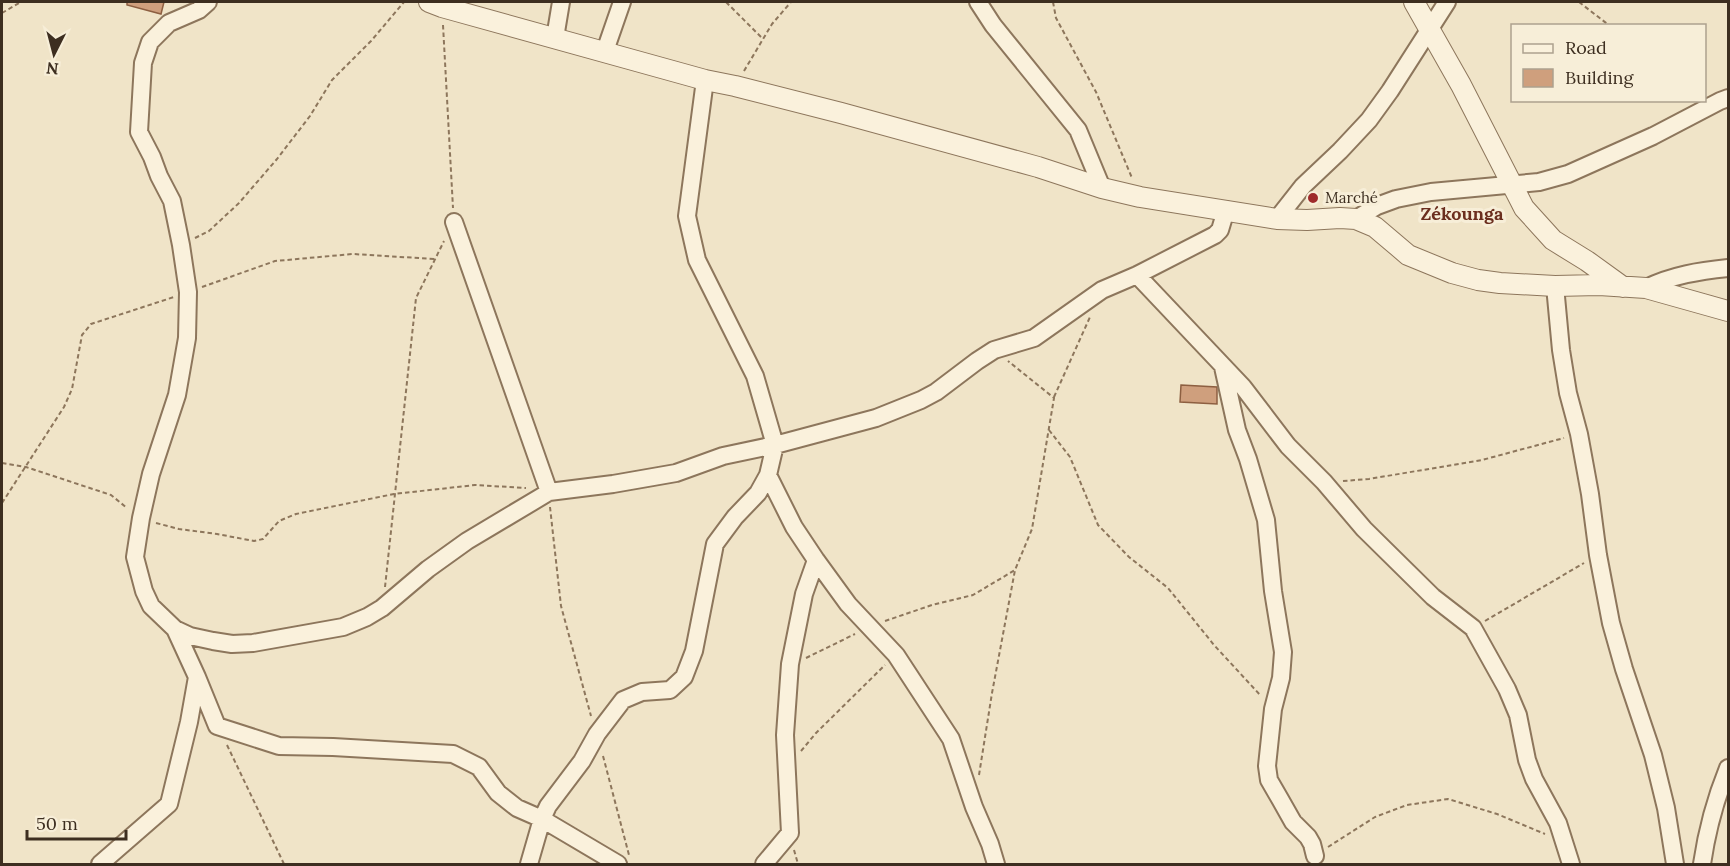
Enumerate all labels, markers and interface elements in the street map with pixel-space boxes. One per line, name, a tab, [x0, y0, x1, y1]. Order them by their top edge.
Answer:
north arrow	[24, 24, 84, 84]
legend	[1511, 24, 1706, 102]
text: Road	[1565, 36, 1607, 59]
text: N	[45, 58, 60, 80]
text: Building	[1565, 66, 1635, 89]
place label: Marché	[1325, 188, 1378, 207]
marker: Marché	[1306, 191, 1320, 205]
district label: Zékounga	[1421, 202, 1504, 225]
scale bar	[27, 803, 126, 841]
text: 50 m	[36, 812, 78, 835]

